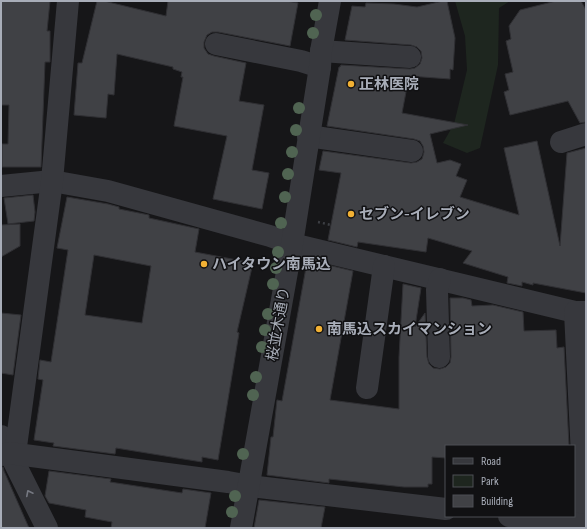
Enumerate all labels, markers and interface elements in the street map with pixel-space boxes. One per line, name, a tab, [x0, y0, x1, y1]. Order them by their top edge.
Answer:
place label: 正林医院	[359, 75, 419, 94]
marker: 正林医院	[346, 79, 356, 89]
place label: セブン-イレブン	[359, 205, 470, 224]
marker: セブン-イレブン	[346, 209, 356, 219]
place label: ハイタウン南馬込	[212, 255, 331, 274]
marker: ハイタウン南馬込	[199, 259, 209, 269]
street label: 桜並木通り	[263, 285, 294, 363]
place label: 南馬込スカイマンション	[327, 320, 492, 339]
marker: 南馬込スカイマンション	[314, 324, 324, 334]
legend	[445, 445, 575, 517]
text: Road	[481, 454, 501, 469]
text: Park	[481, 474, 499, 489]
one-way arrow	[27, 490, 34, 497]
text: Building	[481, 494, 513, 509]

